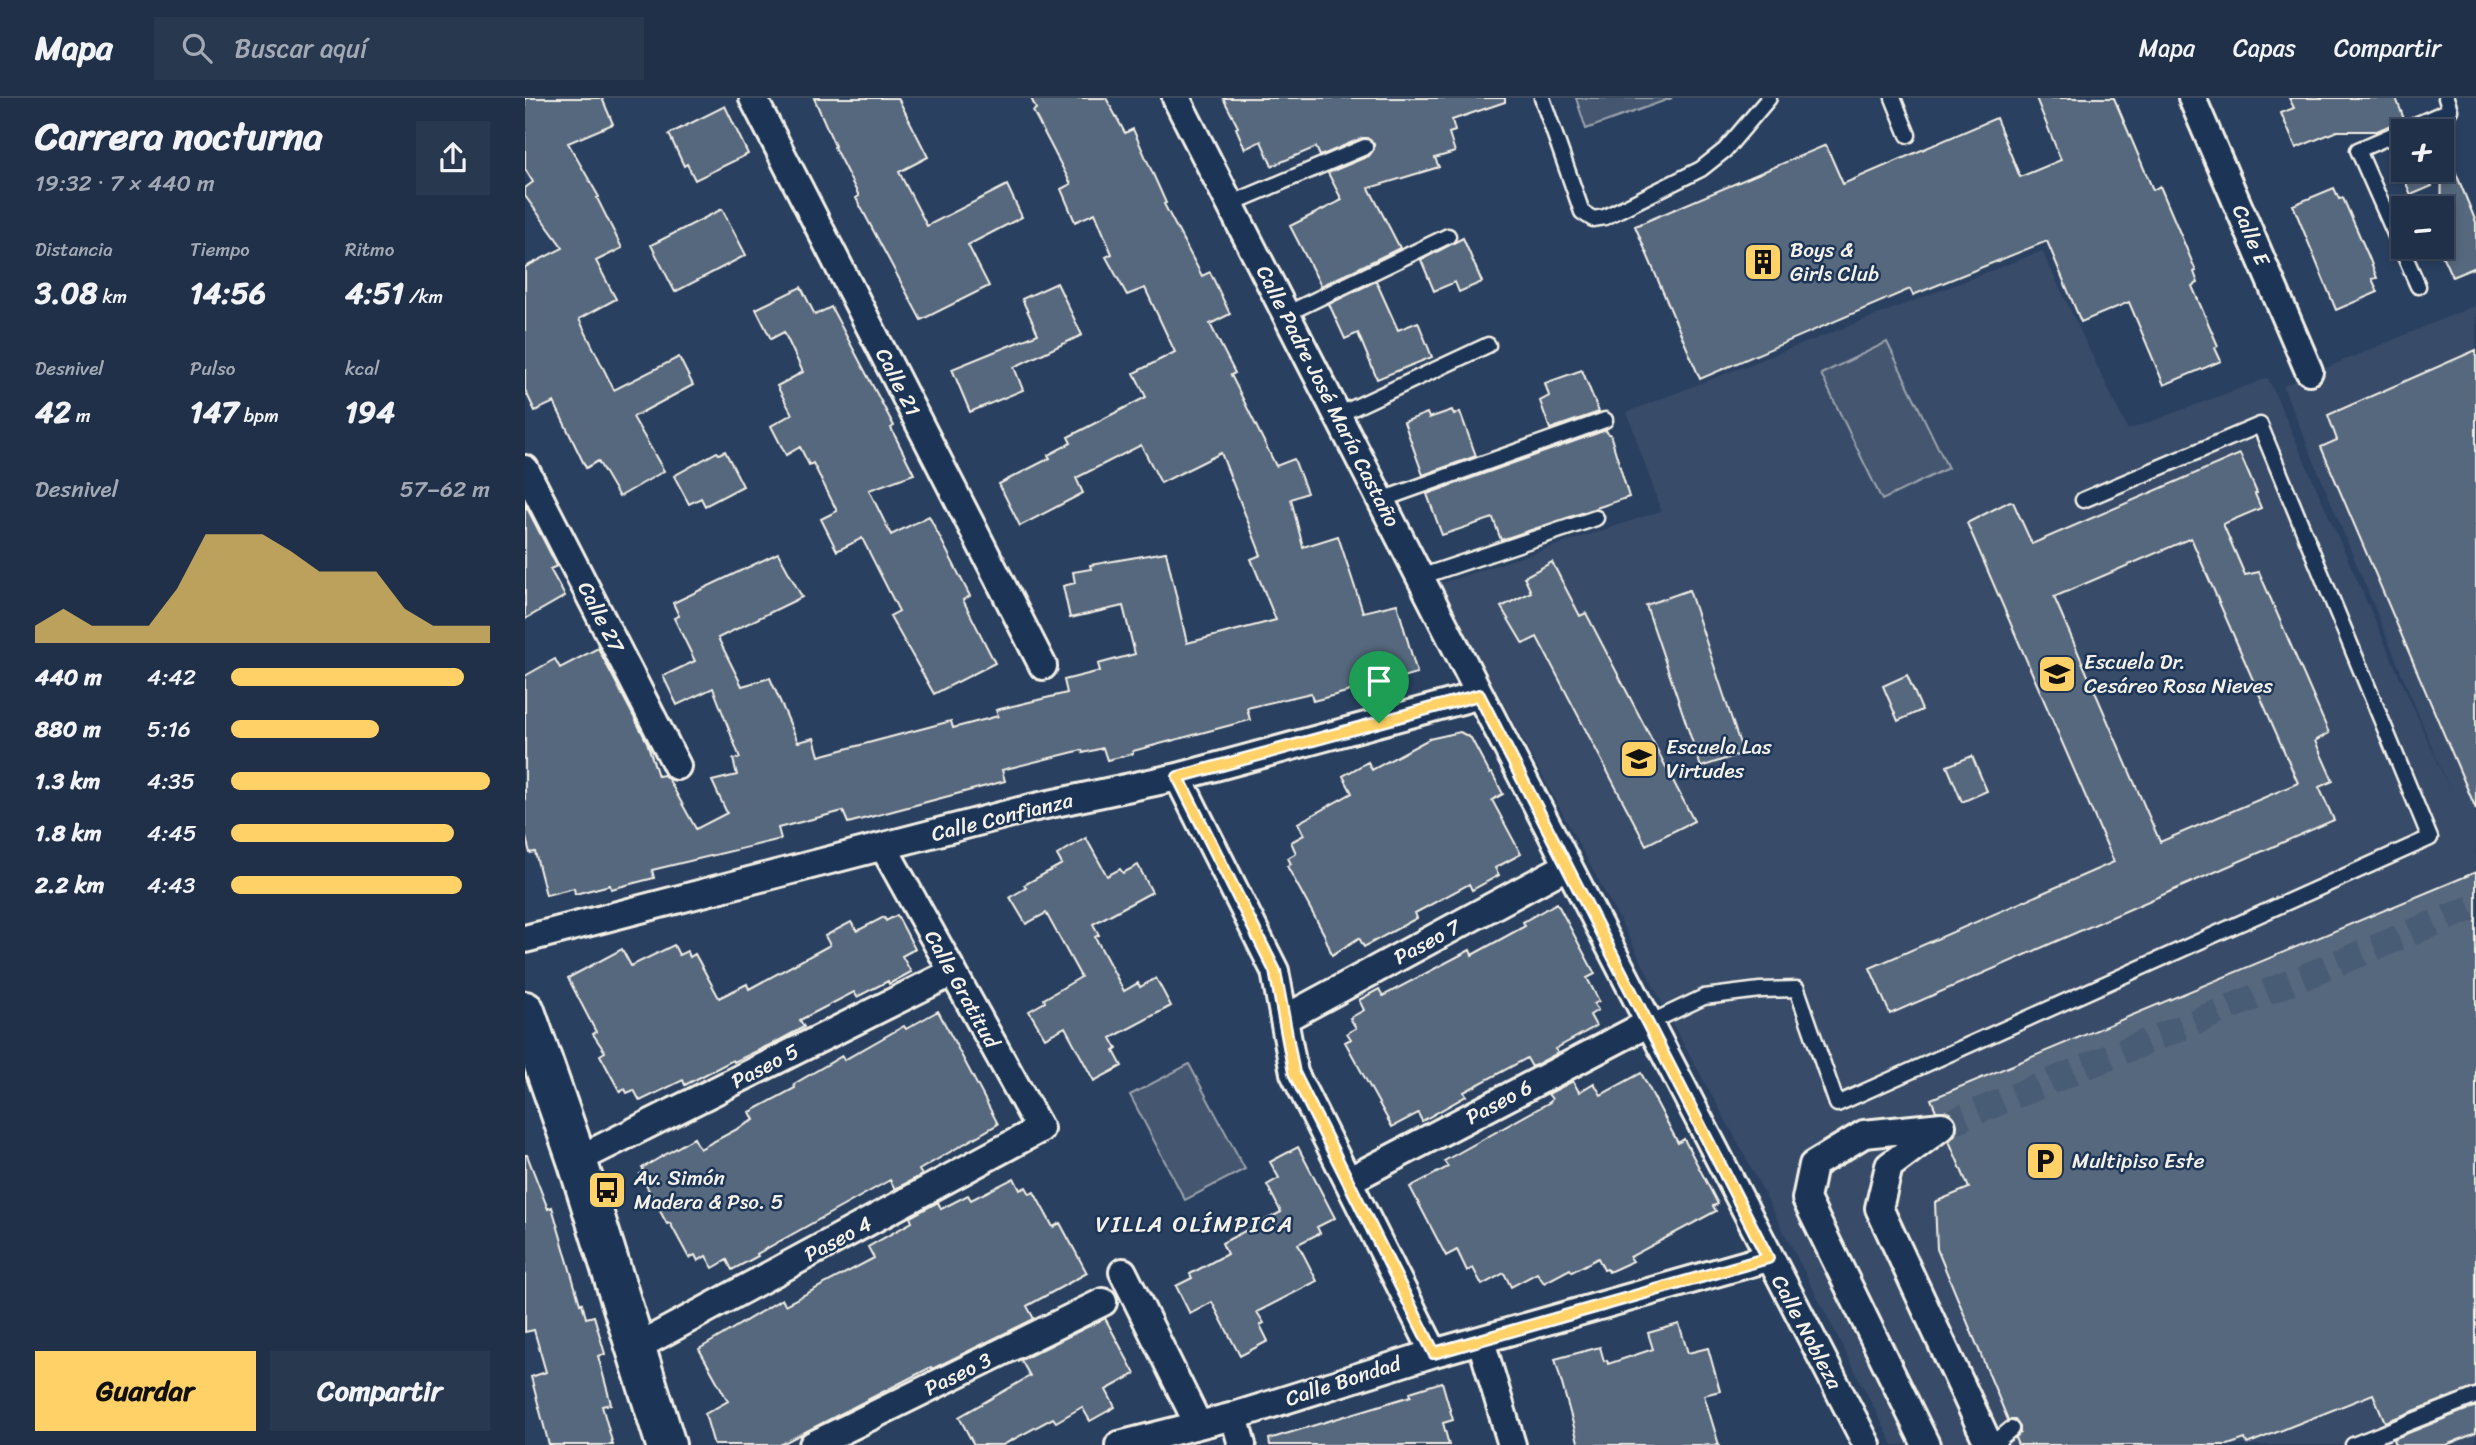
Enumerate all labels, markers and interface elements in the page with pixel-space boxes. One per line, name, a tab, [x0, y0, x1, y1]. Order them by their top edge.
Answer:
search box	[154, 17, 644, 80]
text: Mapa	[35, 19, 112, 77]
text: Buscar aquí	[234, 25, 367, 71]
text: Mapa	[2139, 27, 2195, 69]
text: Capas	[2233, 27, 2296, 69]
text: Compartir	[2334, 27, 2441, 69]
icon: search	[178, 29, 216, 67]
text: Carrera nocturna	[35, 103, 323, 170]
map controls	[2391, 119, 2454, 259]
button: +	[2391, 119, 2454, 182]
button: share	[416, 121, 490, 195]
text: 19:32 · 7 × 440 m	[35, 163, 215, 204]
button: −	[2391, 196, 2454, 259]
street label: Calle E	[2221, 198, 2281, 273]
place label: Boys & Girls Club	[1790, 231, 1879, 293]
text: Distancia	[35, 233, 113, 266]
text: Tiempo	[190, 233, 250, 266]
text: Ritmo	[345, 233, 394, 266]
building icon: Boys & Girls Club	[1742, 241, 1784, 283]
street label: Calle Padre José María Castaño	[1245, 258, 1411, 534]
text: 3.08	[35, 266, 98, 320]
text: 14:56	[190, 266, 266, 320]
text: 4:51	[345, 266, 404, 320]
text: km	[98, 280, 127, 313]
text: /km	[404, 280, 443, 313]
street label: Calle 21	[865, 341, 931, 423]
text: Desnivel	[35, 352, 104, 385]
text: Pulso	[190, 352, 236, 385]
text: kcal	[345, 352, 380, 385]
text: 42	[35, 385, 71, 439]
text: 147	[190, 385, 239, 439]
text: 194	[345, 385, 395, 439]
text: m	[71, 399, 91, 432]
text: bpm	[239, 399, 279, 432]
text: Desnivel	[35, 469, 118, 510]
text: 57–62 m	[400, 469, 490, 510]
street label: Calle 27	[567, 575, 636, 661]
place label: Escuela Dr. Cesáreo Rosa Nieves	[2084, 643, 2273, 705]
pin	[1349, 651, 1409, 723]
school or university icon: Escuela Dr. Cesáreo Rosa Nieves	[2036, 653, 2078, 695]
text: 440 m	[35, 657, 102, 698]
text: 4:42	[147, 657, 196, 698]
icon: arrive	[1360, 662, 1398, 700]
text: 880 m	[35, 709, 101, 750]
text: 5:16	[147, 709, 191, 750]
place label: Escuela Las Virtudes	[1666, 728, 1772, 790]
school or university icon: Escuela Las Virtudes	[1618, 738, 1660, 780]
text: 1.3 km	[35, 761, 100, 802]
text: 4:35	[147, 761, 195, 802]
street label: Calle Confianza	[927, 781, 1077, 853]
text: 1.8 km	[35, 813, 102, 854]
text: 4:45	[147, 813, 197, 854]
text: 2.2 km	[35, 865, 104, 906]
text: 4:43	[147, 865, 195, 906]
street label: Paseo 7	[1386, 907, 1469, 976]
street label: Calle Gratitud	[914, 923, 1011, 1057]
street label: Paseo 5	[724, 1033, 806, 1099]
street label: Paseo 6	[1459, 1068, 1539, 1136]
parking icon: Multipiso Este	[2024, 1140, 2066, 1182]
place label: Multipiso Este	[2072, 1142, 2205, 1180]
place label: Av. Simón Madera & Pso. 5	[633, 1159, 784, 1221]
bus stop icon: Av. Simón Madera & Pso. 5	[586, 1169, 628, 1211]
district label: VILLA OLÍMPICA	[1095, 1204, 1295, 1245]
street label: Paseo 4	[797, 1205, 879, 1273]
street label: Calle Nobleza	[1761, 1268, 1853, 1397]
street label: Paseo 3	[918, 1341, 999, 1407]
street label: Calle Bondad	[1280, 1344, 1408, 1418]
button: Guardar	[35, 1351, 256, 1431]
button: Compartir	[270, 1351, 490, 1431]

